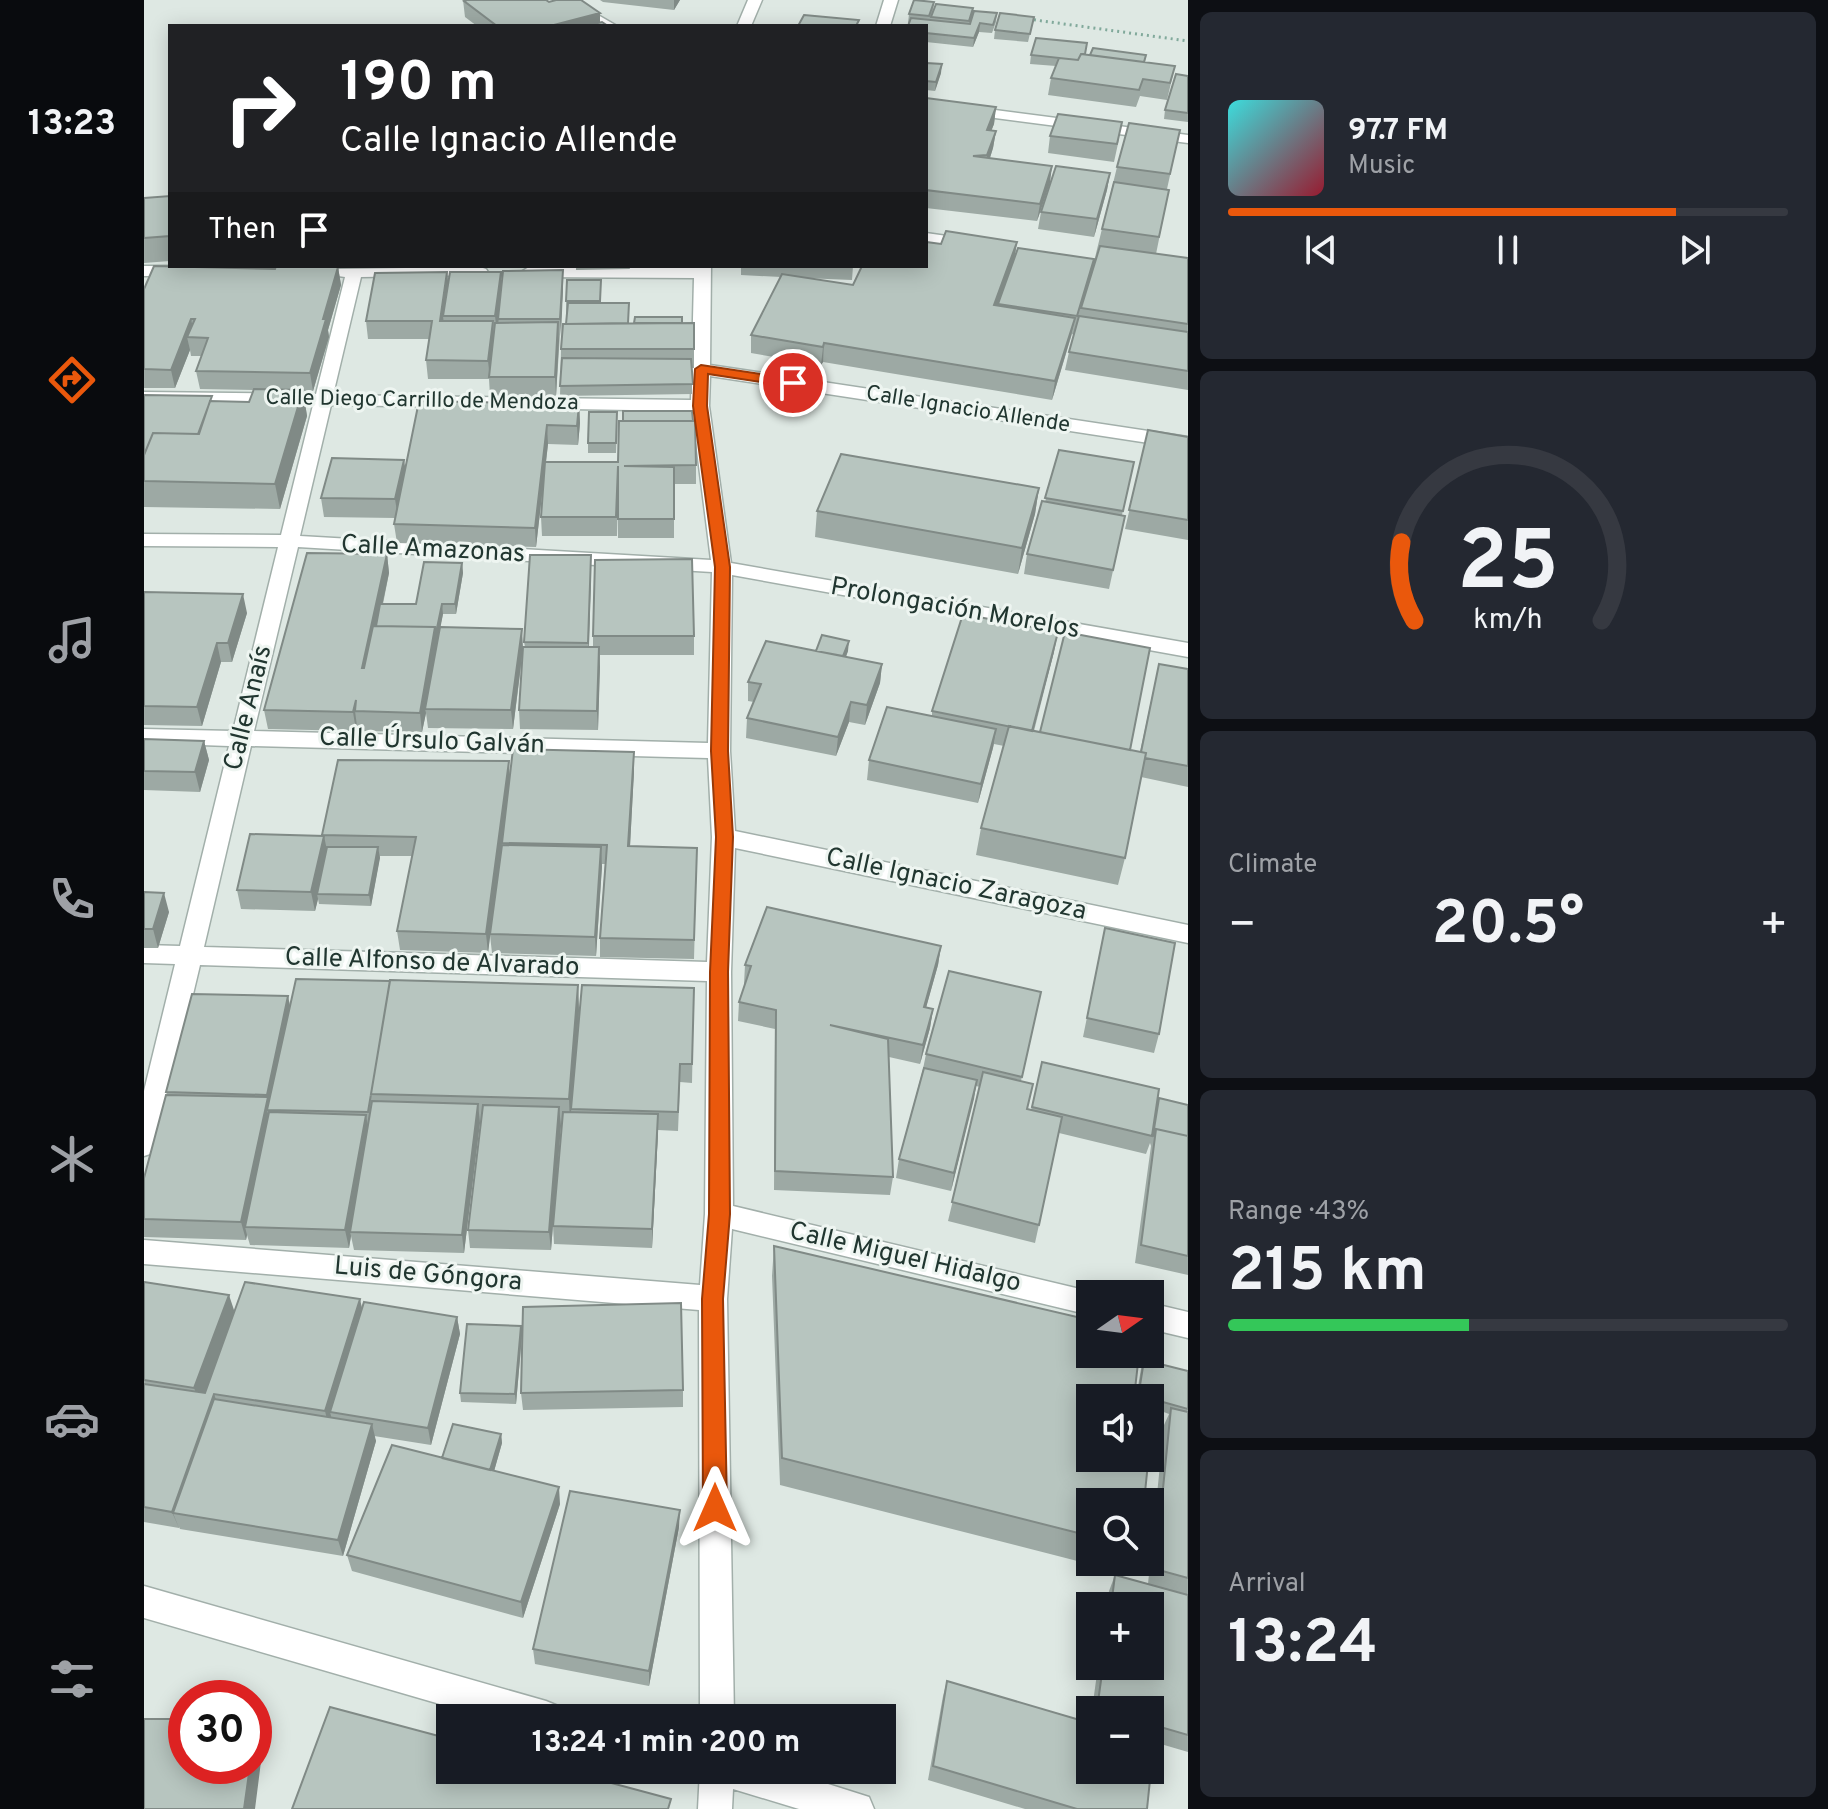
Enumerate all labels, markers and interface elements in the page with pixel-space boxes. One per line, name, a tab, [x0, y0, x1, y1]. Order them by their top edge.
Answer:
text: 190 m	[340, 50, 497, 120]
icon: right	[208, 56, 312, 160]
text: 13:23	[28, 102, 116, 148]
text: 97.7 FM	[1348, 113, 1448, 150]
text: Calle Ignacio Allende	[340, 119, 677, 165]
text: Music	[1348, 150, 1415, 183]
icon: arrive	[292, 208, 336, 252]
text: Then	[208, 212, 276, 249]
icon: previous	[1299, 228, 1343, 272]
icon: pause	[1486, 228, 1530, 272]
icon: next	[1673, 228, 1717, 272]
pin	[759, 349, 827, 417]
icon: directions	[44, 352, 100, 408]
icon: arrive	[771, 361, 815, 405]
street label: Calle Ignacio Allende	[864, 381, 1072, 439]
street label: Calle Diego Carrillo de Mendoza	[265, 385, 579, 417]
text: 25	[1457, 514, 1559, 619]
street label: Calle Amazonas	[340, 529, 526, 571]
street label: Prolongación Morelos	[828, 571, 1082, 647]
text: km/h	[1473, 603, 1543, 639]
icon: music	[44, 612, 100, 668]
street label: Calle Anaís	[217, 642, 281, 774]
street label: Calle Úrsulo Galván	[318, 720, 546, 762]
street label: Calle Ignacio Zaragoza	[823, 841, 1089, 929]
text: Climate	[1228, 849, 1317, 882]
icon: phone	[44, 871, 100, 927]
text: 20.5°	[1432, 889, 1584, 965]
text: −	[1228, 899, 1256, 955]
text: +	[1760, 899, 1788, 955]
street label: Calle Alfonso de Alvarado	[284, 941, 580, 985]
icon: climate	[44, 1131, 100, 1187]
text: Range · 43%	[1228, 1196, 1369, 1229]
street label: Calle Miguel Hidalgo	[786, 1215, 1024, 1301]
text: 215 km	[1228, 1236, 1427, 1312]
street label: Luis de Góngora	[333, 1250, 523, 1300]
north arrow	[1076, 1280, 1164, 1368]
map controls	[1076, 1280, 1164, 1784]
button: sound	[1076, 1384, 1164, 1472]
icon: car	[44, 1391, 100, 1447]
position arrow	[673, 1466, 757, 1550]
button: search	[1076, 1488, 1164, 1576]
text: Arrival	[1228, 1568, 1306, 1601]
button: +	[1076, 1592, 1164, 1680]
text: 13:24	[1228, 1608, 1378, 1684]
icon: filters	[44, 1651, 100, 1707]
speed limit sign: 30	[168, 1680, 272, 1784]
button: −	[1076, 1696, 1164, 1784]
text: 13:24 · 1 min · 200 m	[532, 1725, 800, 1762]

